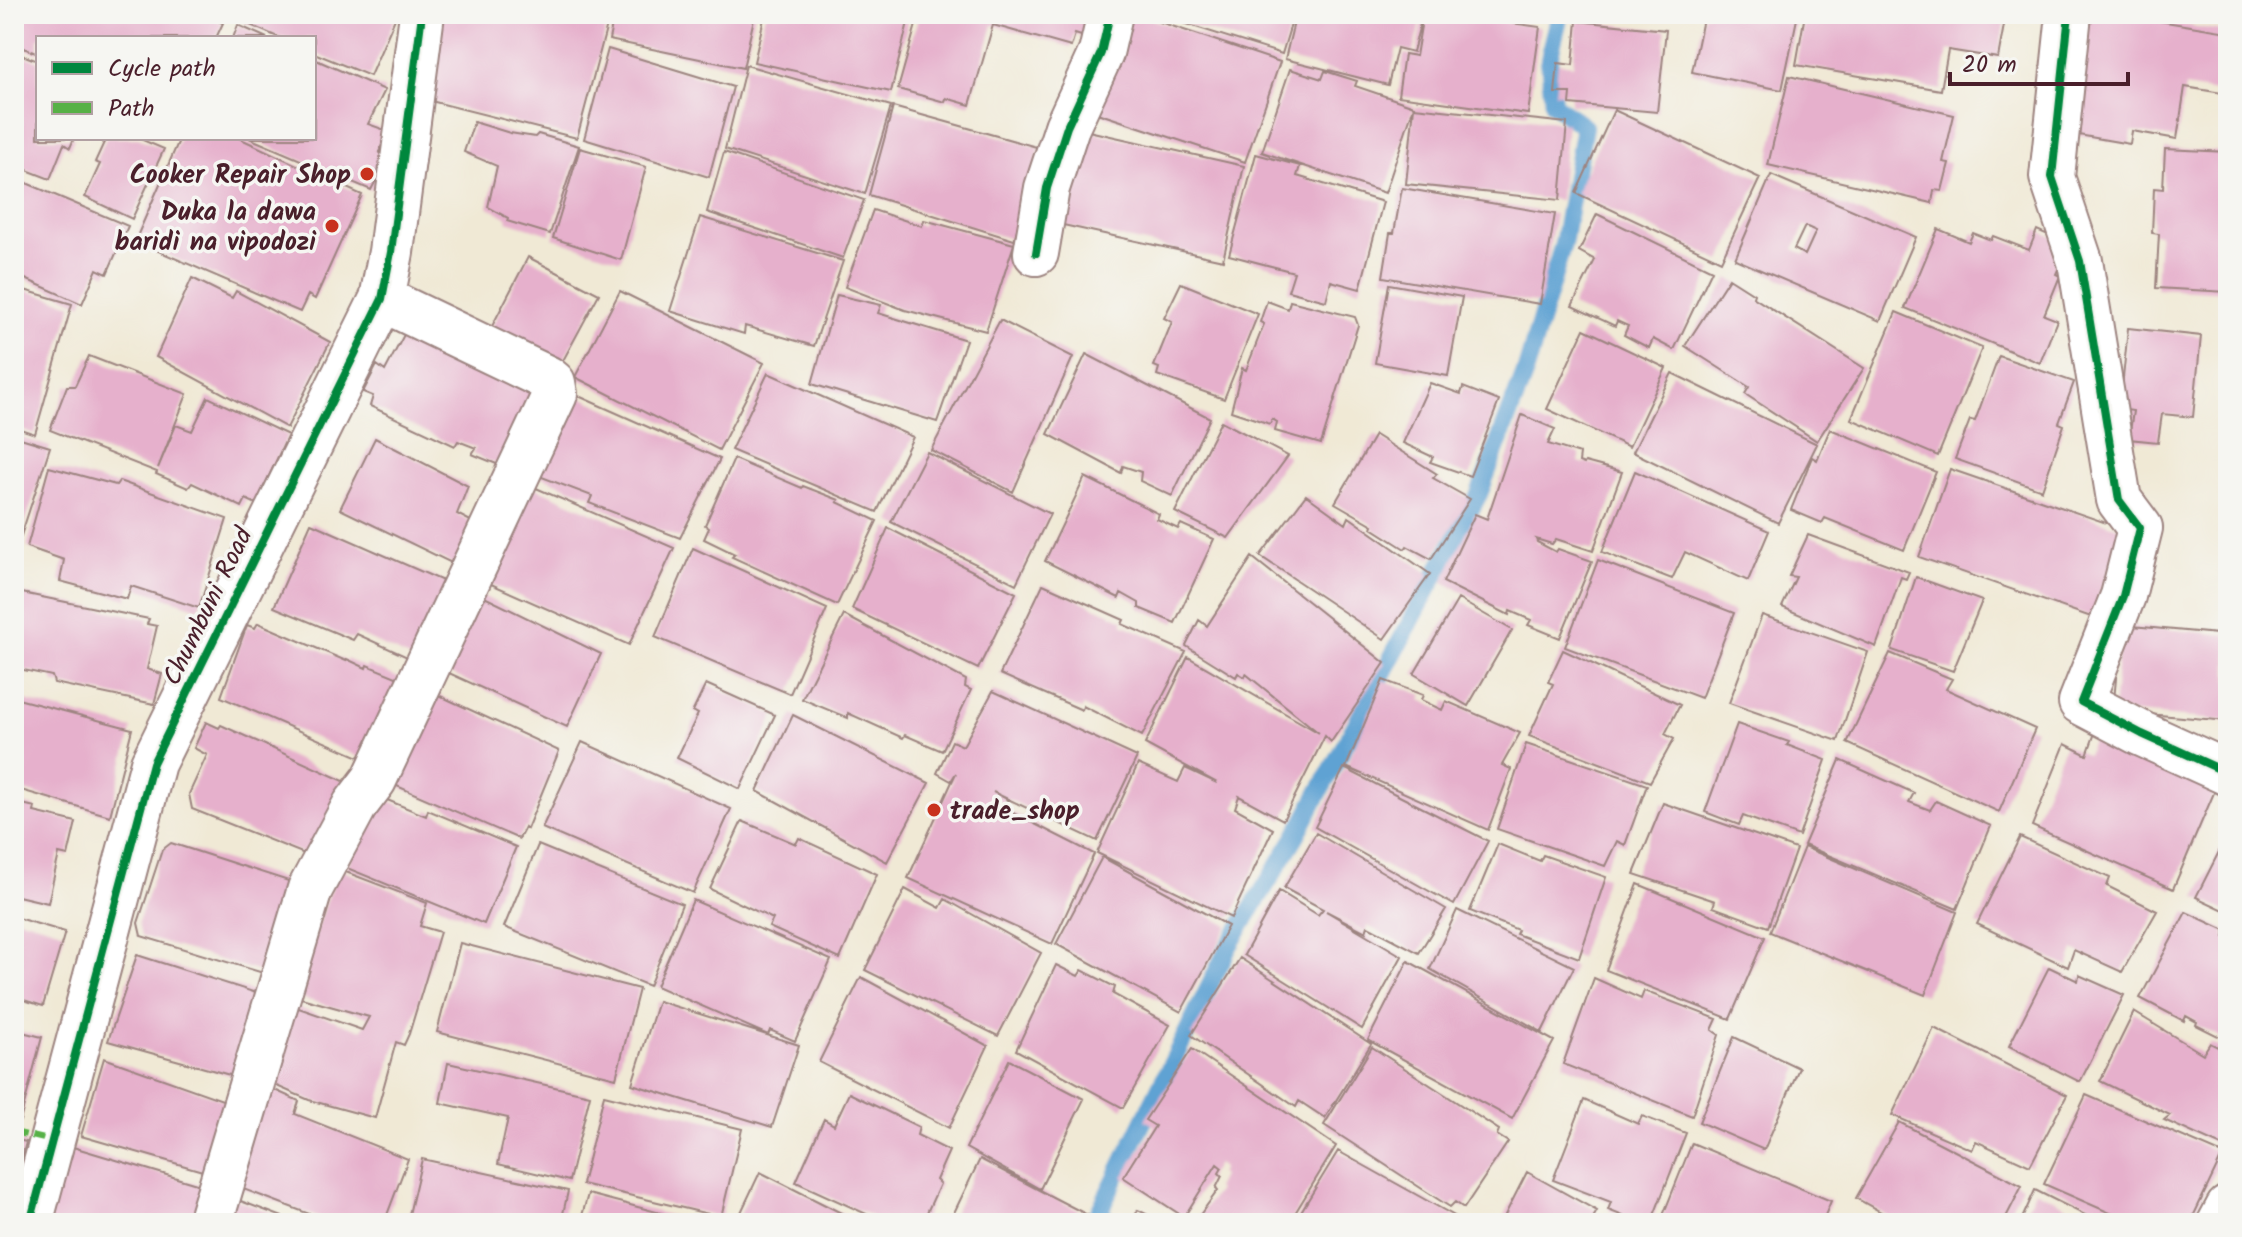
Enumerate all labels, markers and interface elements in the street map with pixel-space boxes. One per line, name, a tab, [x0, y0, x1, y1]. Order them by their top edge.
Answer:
legend	[36, 36, 316, 140]
scale bar	[1950, 36, 2128, 86]
text: 20 m	[1962, 46, 2017, 85]
text: Cycle path	[108, 50, 216, 89]
text: Path	[108, 90, 154, 129]
place label: Cooker Repair Shop	[130, 155, 351, 197]
marker: Cooker Repair Shop	[358, 165, 376, 183]
place label: Duka la dawa baridi na vipodozi	[115, 192, 317, 264]
marker: Duka la dawa baridi na vipodozi	[323, 217, 341, 235]
street label: Chumbuni Road	[152, 520, 266, 693]
place label: trade_shop	[950, 791, 1080, 833]
marker: trade_shop	[925, 801, 943, 819]

